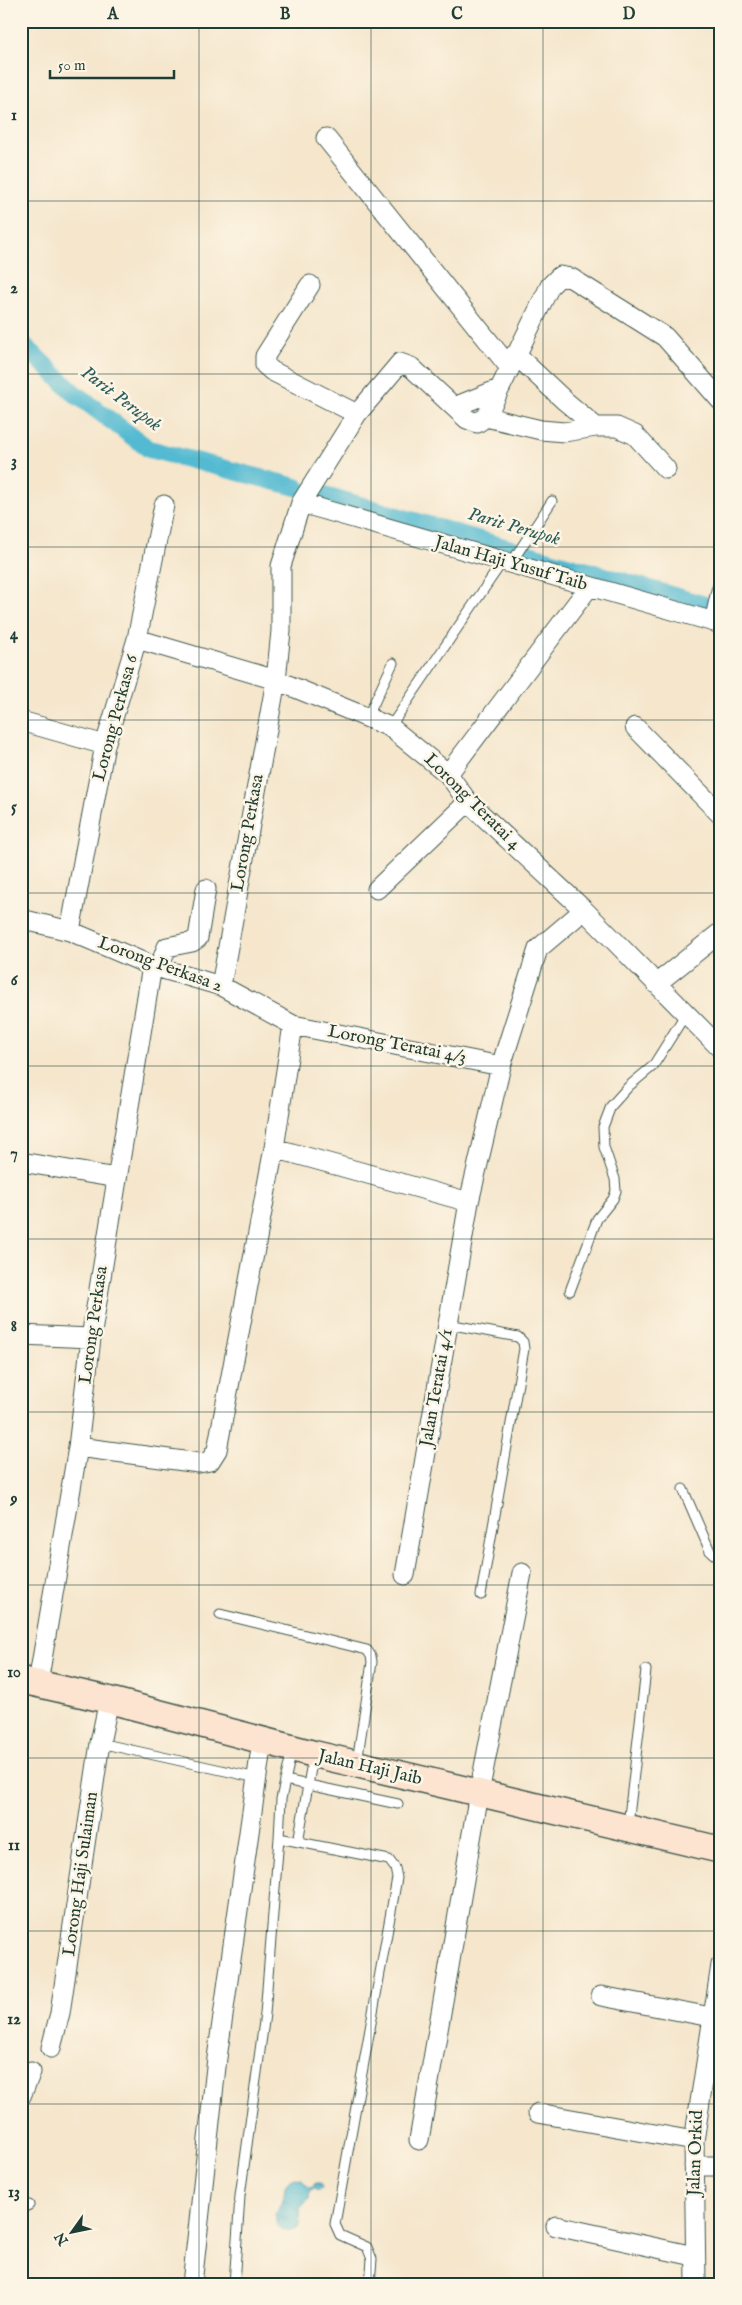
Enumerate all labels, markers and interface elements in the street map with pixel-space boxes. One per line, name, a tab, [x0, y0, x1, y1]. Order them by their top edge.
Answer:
text: A	[107, 5, 120, 25]
text: B	[280, 5, 291, 25]
text: C	[451, 5, 463, 25]
text: D	[623, 5, 636, 25]
scale bar	[50, 48, 174, 80]
text: 50 m	[58, 56, 86, 75]
text: 1	[11, 106, 17, 126]
text: 2	[10, 279, 18, 299]
water label: Parit Perupok	[76, 361, 166, 437]
text: 3	[11, 452, 17, 472]
water label: Parit Perupok	[465, 502, 563, 552]
street label: Jalan Haji Yusuf Taib	[430, 531, 590, 597]
text: 4	[10, 625, 19, 645]
street label: Lorong Perkasa 6	[88, 652, 144, 784]
street label: Lorong Teratai 4	[419, 749, 525, 855]
street label: Lorong Perkasa	[226, 772, 270, 893]
text: 5	[11, 798, 17, 818]
street label: Lorong Perkasa 2	[95, 932, 225, 998]
text: 6	[11, 971, 19, 991]
street label: Lorong Teratai 4/3	[326, 1020, 468, 1070]
text: 7	[10, 1144, 18, 1164]
street label: Lorong Perkasa	[74, 1264, 114, 1385]
text: 8	[11, 1317, 17, 1337]
street label: Jalan Teratai 4/1	[415, 1327, 459, 1451]
text: 9	[10, 1490, 18, 1510]
text: 10	[7, 1663, 21, 1683]
street label: Jalan Haji Jaib	[314, 1744, 425, 1791]
street label: Lorong Haji Sulaiman	[58, 1790, 104, 1958]
text: 11	[8, 1836, 20, 1856]
text: 12	[7, 2010, 21, 2030]
street label: Jalan Orkid	[683, 2109, 709, 2199]
text: 13	[8, 2183, 20, 2203]
north arrow	[48, 2208, 98, 2258]
text: N	[51, 2229, 73, 2249]

